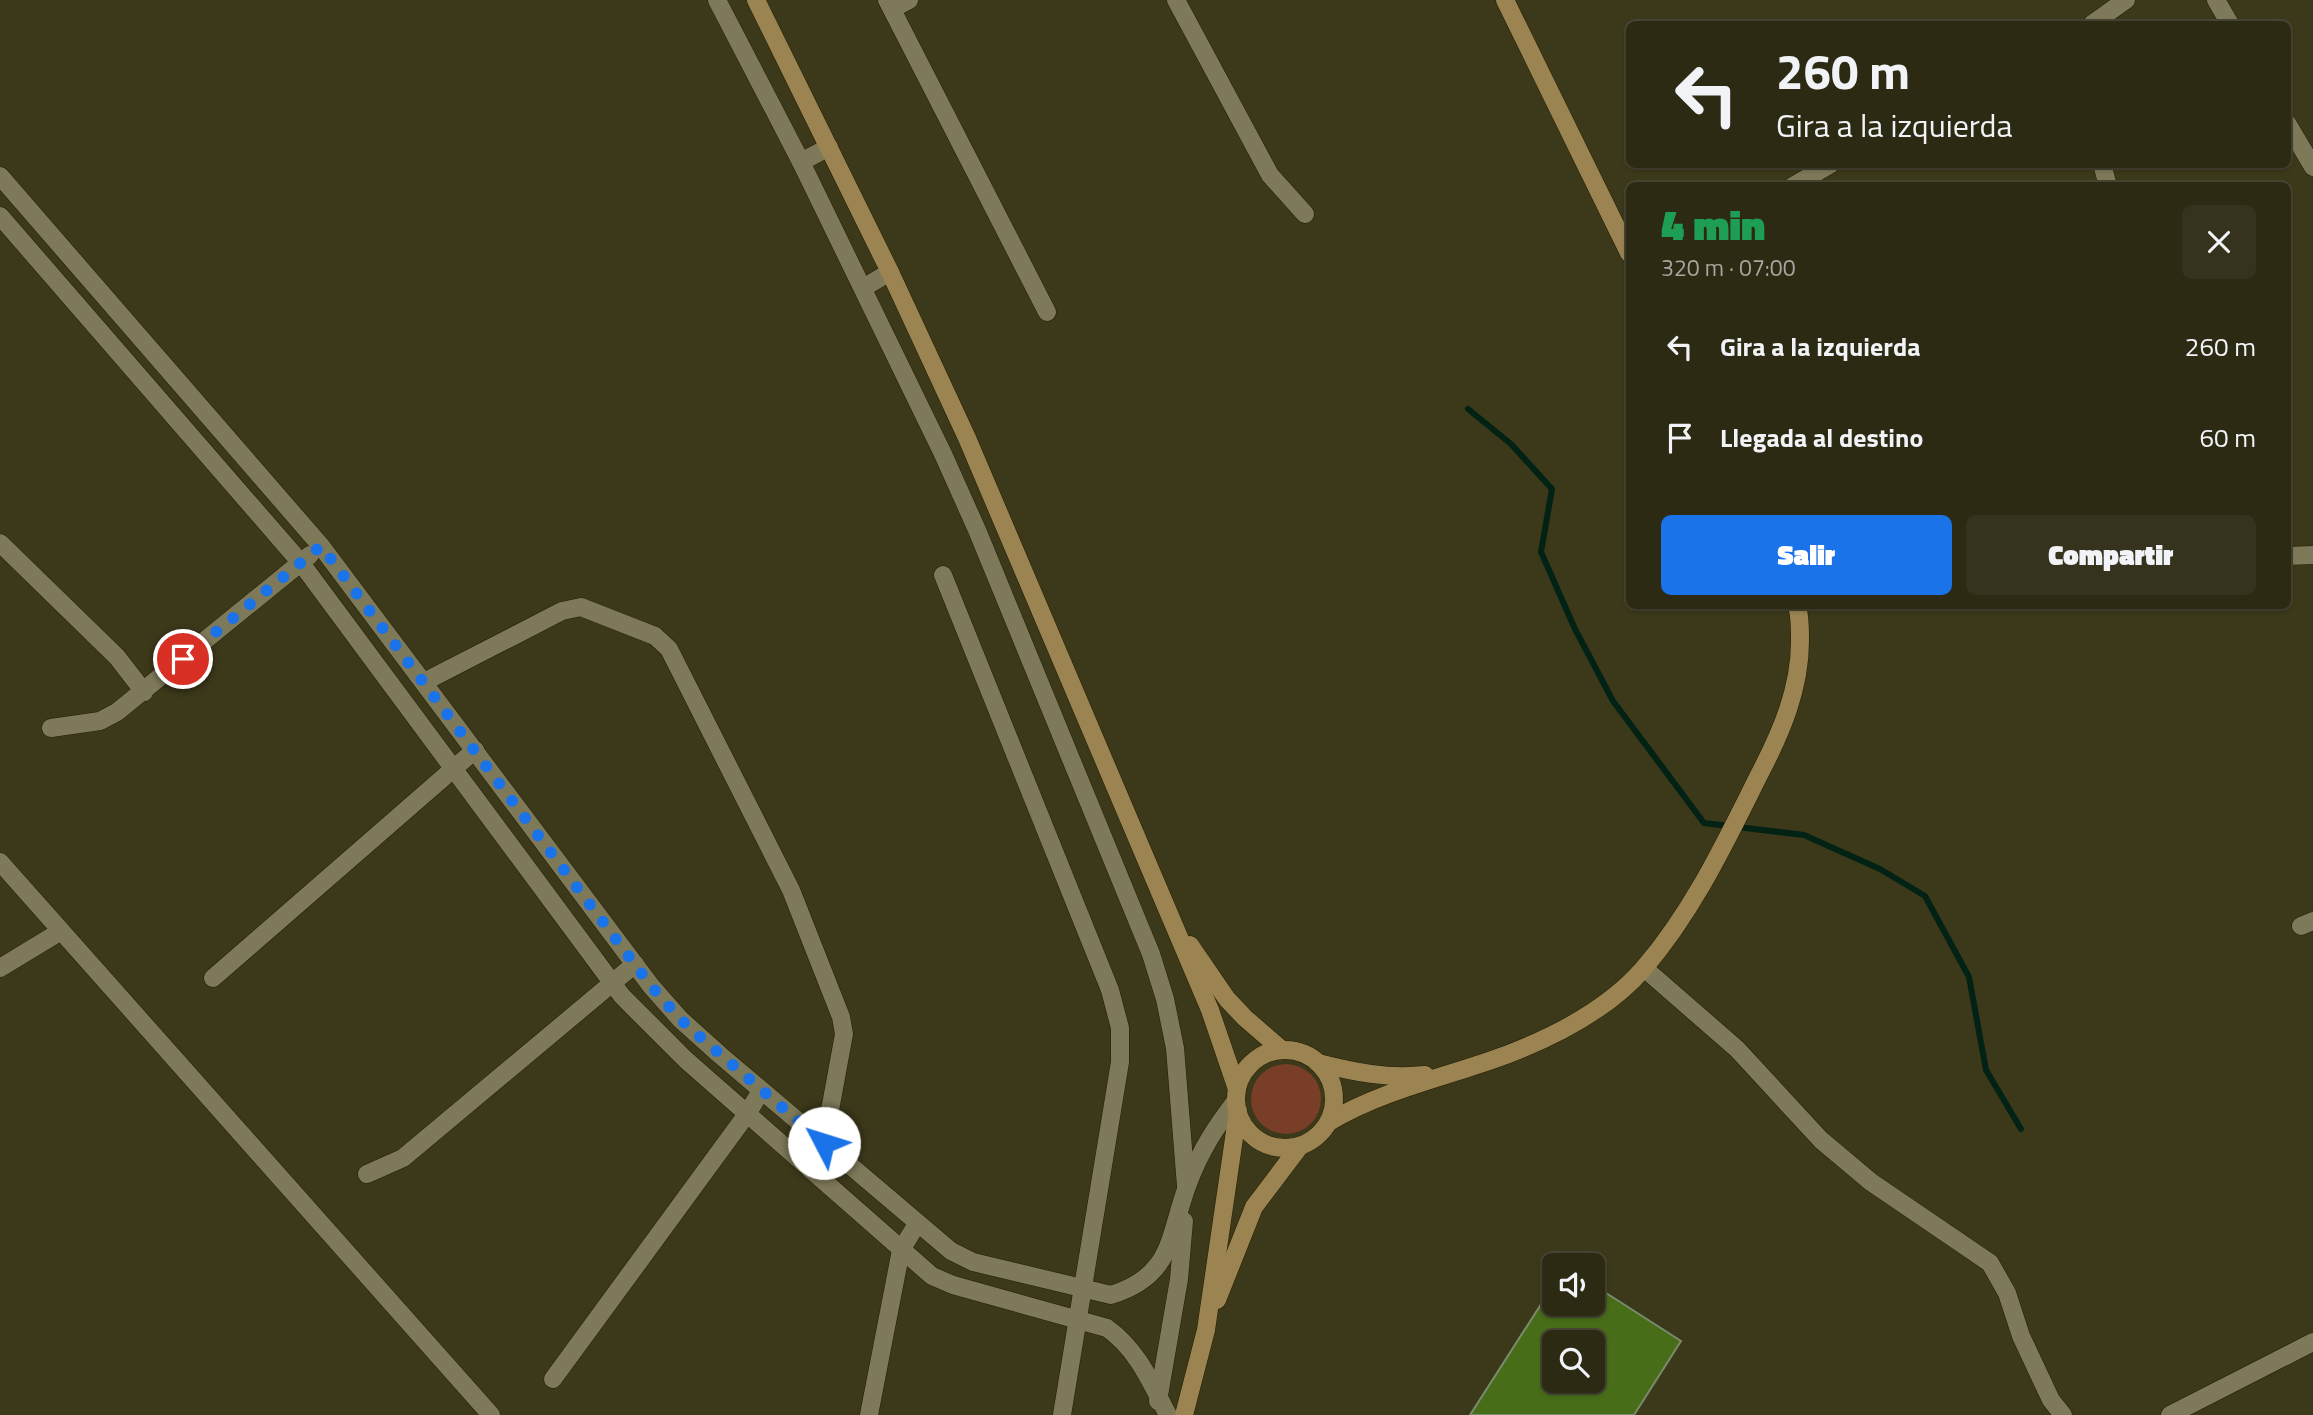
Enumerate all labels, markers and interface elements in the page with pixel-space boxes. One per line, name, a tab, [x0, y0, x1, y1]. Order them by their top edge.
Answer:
text: 260 m	[1776, 33, 1910, 108]
icon: left	[1661, 49, 1752, 140]
text: Gira a la izquierda	[1776, 101, 2012, 149]
text: 4 min	[1661, 192, 1765, 256]
button: close	[2182, 205, 2256, 279]
text: 320 m · 07:00	[1661, 250, 1796, 285]
text: Gira a la izquierda	[1720, 327, 1921, 366]
text: 260 m	[2185, 327, 2256, 366]
icon: left	[1661, 328, 1699, 366]
text: Llegada al destino	[1720, 418, 1923, 457]
text: 60 m	[2199, 418, 2256, 457]
icon: arrive	[1661, 419, 1699, 457]
button: Salir	[1661, 515, 1952, 595]
button: Compartir	[1966, 515, 2256, 595]
pin	[153, 629, 213, 689]
icon: arrive	[164, 640, 202, 678]
position arrow	[787, 1106, 861, 1180]
map controls	[1542, 1253, 1605, 1393]
button: sound	[1542, 1253, 1605, 1316]
button: search	[1542, 1330, 1605, 1393]

